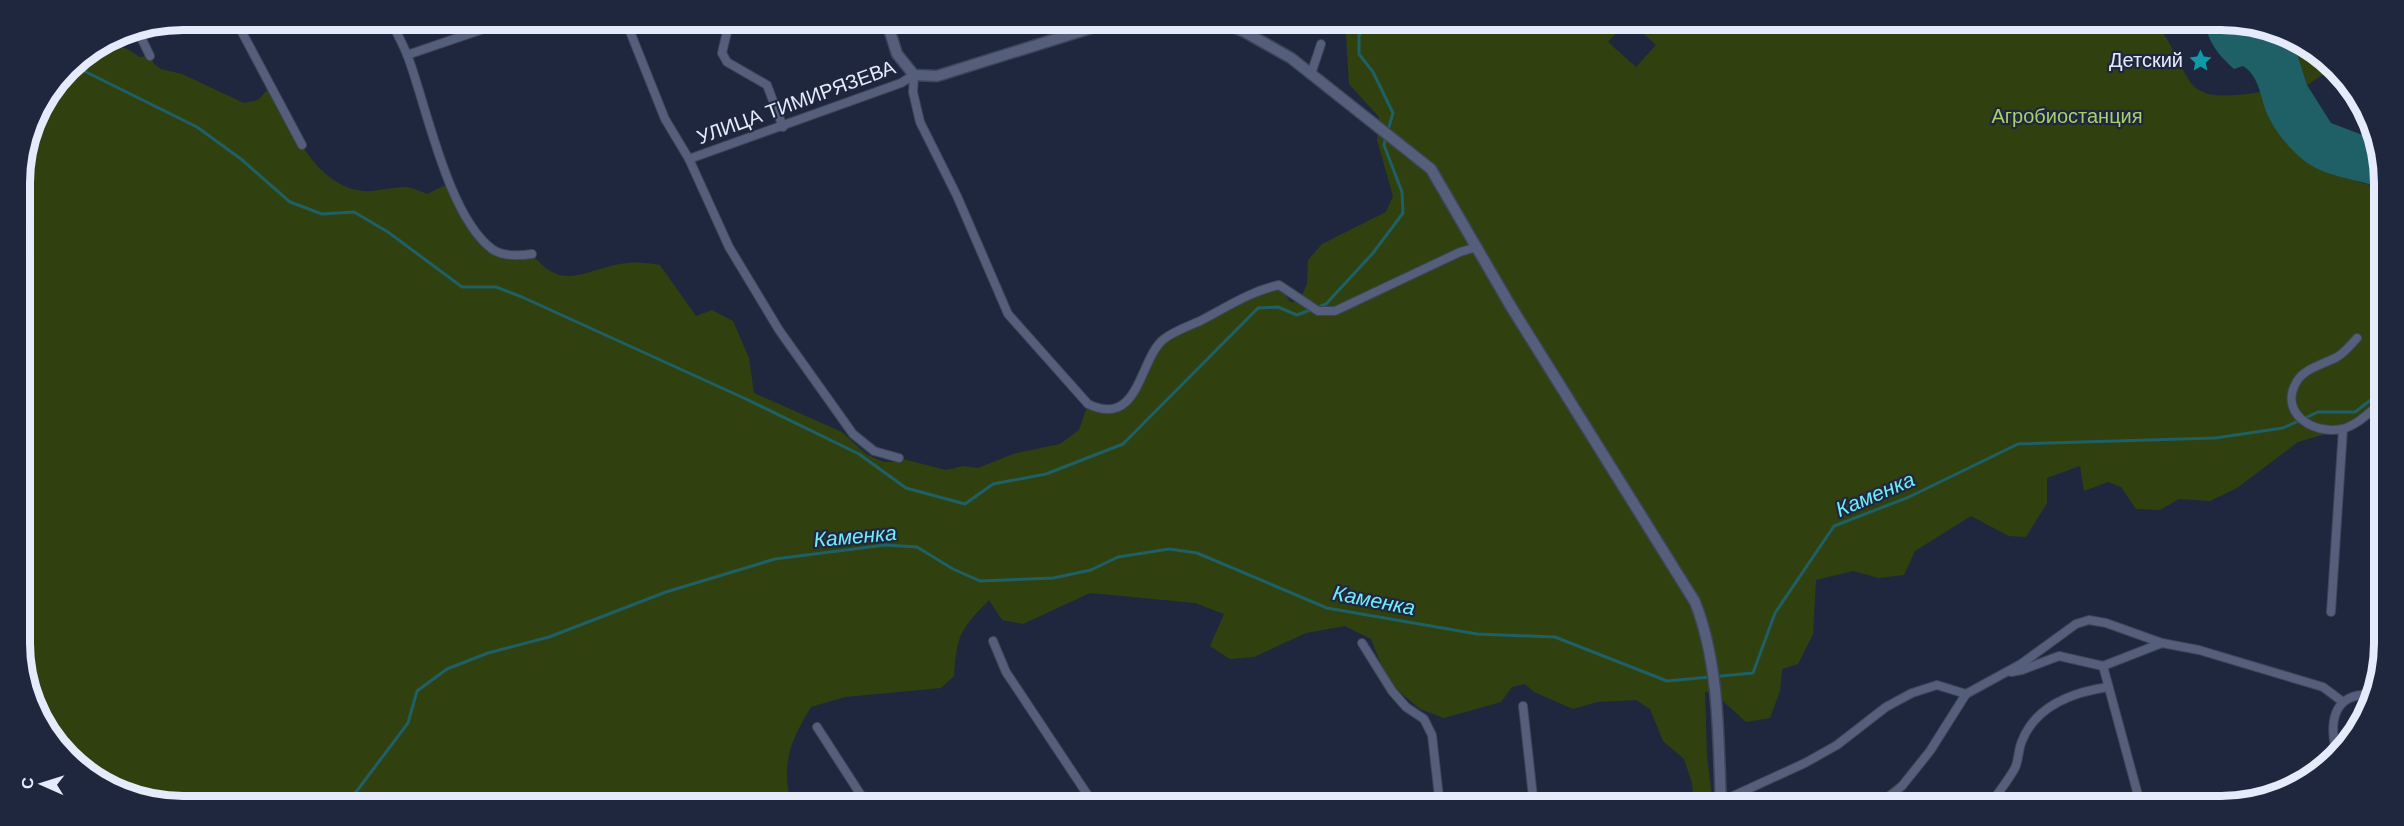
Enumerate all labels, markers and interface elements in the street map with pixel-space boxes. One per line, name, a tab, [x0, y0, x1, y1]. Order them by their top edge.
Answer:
place icon: Детский	[2188, 47, 2214, 73]
place label: Детский	[2109, 49, 2183, 71]
street label: УЛИЦА ТИМИРЯЗЕВА	[694, 56, 899, 148]
park label: Агробиостанция	[1991, 105, 2143, 127]
water label: Каменка	[1832, 467, 1918, 521]
water label: Каменка	[813, 521, 897, 551]
water label: Каменка	[1331, 581, 1417, 619]
north arrow	[12, 754, 72, 814]
text: С	[19, 777, 36, 789]

